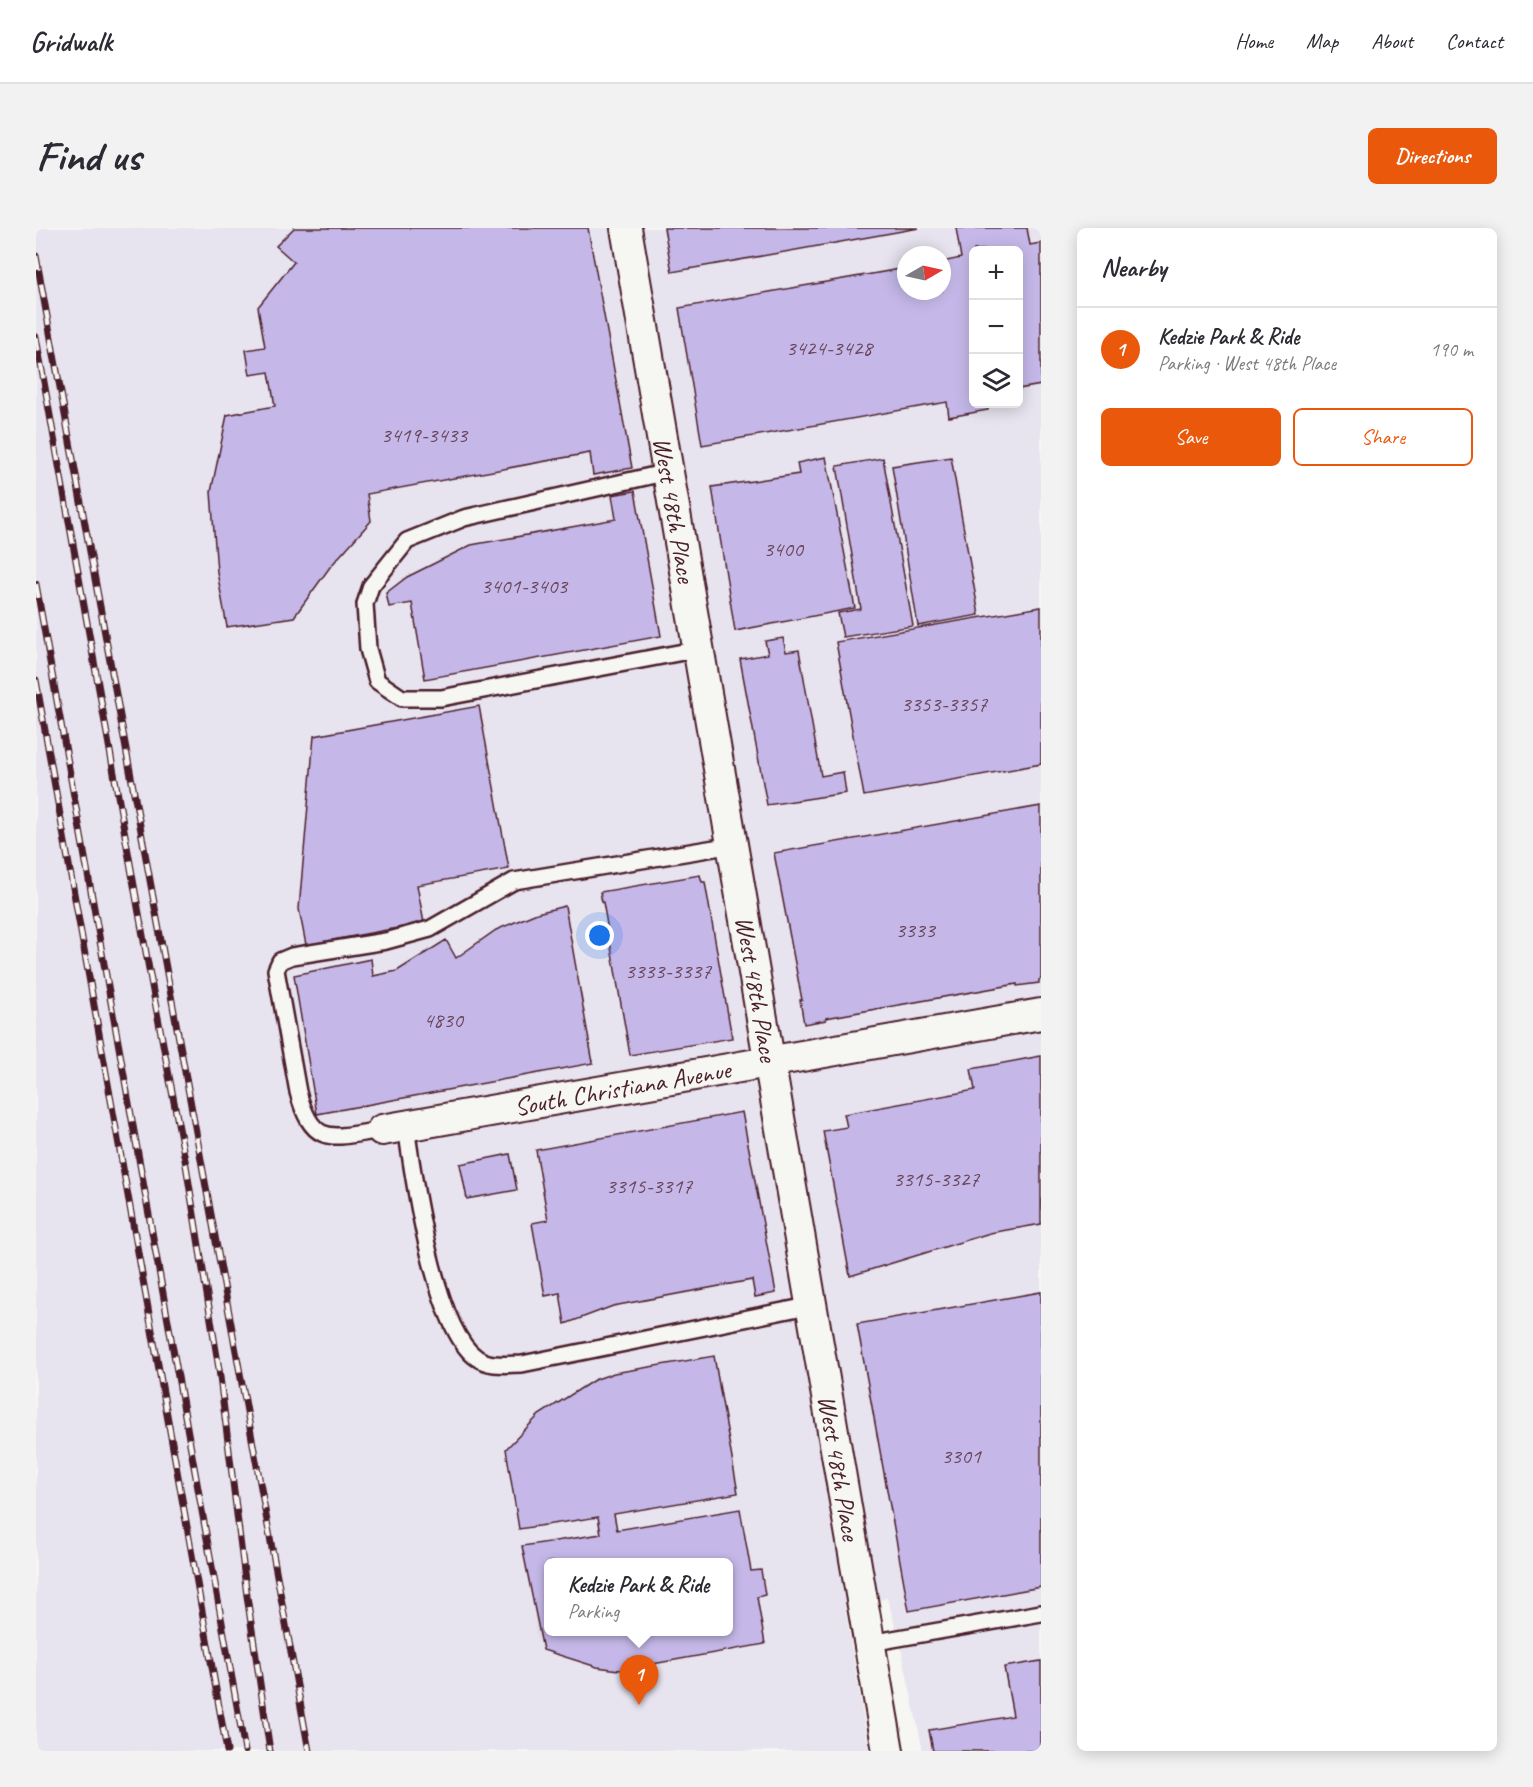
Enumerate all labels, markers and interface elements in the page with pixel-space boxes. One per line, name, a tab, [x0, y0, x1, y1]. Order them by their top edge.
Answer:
text: Gridwalk	[30, 24, 112, 59]
text: Home	[1235, 28, 1273, 54]
text: Map	[1306, 28, 1338, 54]
text: About	[1371, 28, 1413, 54]
text: Contact	[1446, 28, 1503, 54]
button: Directions	[1368, 128, 1497, 184]
text: Find us	[36, 130, 141, 183]
north arrow	[897, 246, 951, 300]
map controls	[969, 246, 1023, 408]
button: +	[969, 246, 1023, 300]
text: Nearby	[1101, 251, 1166, 284]
button: −	[969, 300, 1023, 354]
text: Kedzie Park & Ride	[1158, 323, 1299, 351]
house number: 3424-3428	[786, 334, 874, 362]
text: 1	[1116, 337, 1125, 362]
text: 190 m	[1430, 337, 1473, 362]
text: Parking · West 48th Place	[1158, 351, 1336, 376]
button: layers	[969, 354, 1023, 408]
button: Save	[1101, 408, 1281, 466]
button: Share	[1293, 408, 1473, 466]
house number: 3419-3433	[381, 421, 469, 449]
street label: West 48th Place	[645, 435, 703, 587]
house number: 3400	[763, 535, 805, 563]
house number: 3401-3403	[481, 572, 569, 600]
house number: 3353-3357	[901, 690, 988, 718]
street label: West 48th Place	[728, 914, 785, 1066]
house number: 3333	[895, 916, 937, 944]
your location	[585, 921, 614, 950]
house number: 3333-3337	[625, 957, 712, 985]
house number: 4830	[423, 1006, 465, 1034]
street label: South Christiana Avenue	[512, 1053, 736, 1123]
house number: 3315-3327	[893, 1165, 980, 1193]
house number: 3315-3317	[606, 1172, 693, 1200]
street label: West 48th Place	[810, 1393, 868, 1545]
house number: 3301	[941, 1442, 982, 1470]
popup	[544, 1558, 733, 1636]
text: Kedzie Park & Ride	[568, 1571, 709, 1599]
text: Parking	[568, 1599, 619, 1624]
pin: 1	[620, 1656, 658, 1705]

